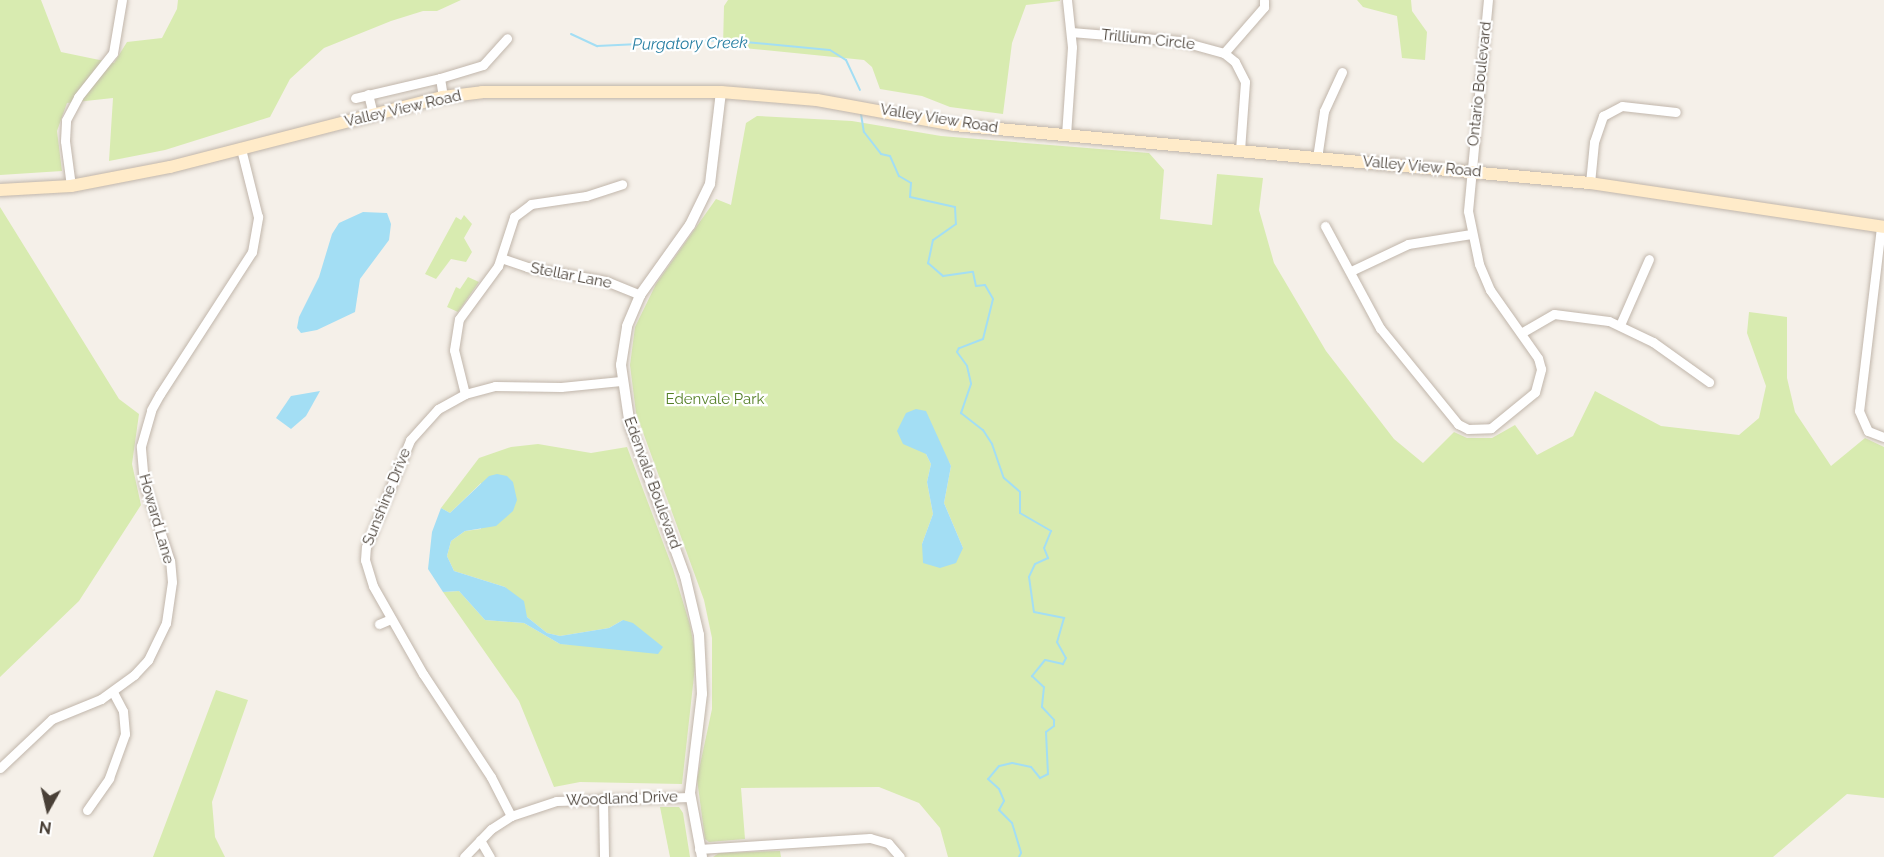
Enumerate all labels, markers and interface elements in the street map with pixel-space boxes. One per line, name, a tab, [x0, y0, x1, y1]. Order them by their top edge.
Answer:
street label: Ontario Boulevard	[1465, 21, 1495, 147]
street label: Trillium Circle	[1100, 26, 1196, 54]
water label: Purgatory Creek	[632, 33, 748, 55]
street label: Valley View Road	[342, 87, 464, 131]
street label: Valley View Road	[878, 101, 1000, 137]
street label: Valley View Road	[1361, 153, 1483, 181]
street label: Stellar Lane	[529, 259, 613, 293]
park label: Edenvale Park	[666, 391, 764, 409]
street label: Edenvale Boulevard	[620, 415, 684, 551]
street label: Sunshine Drive	[359, 446, 415, 548]
street label: Howard Lane	[135, 472, 177, 566]
north arrow	[18, 779, 78, 839]
street label: Woodland Drive	[566, 788, 678, 810]
text: N	[38, 817, 53, 838]

